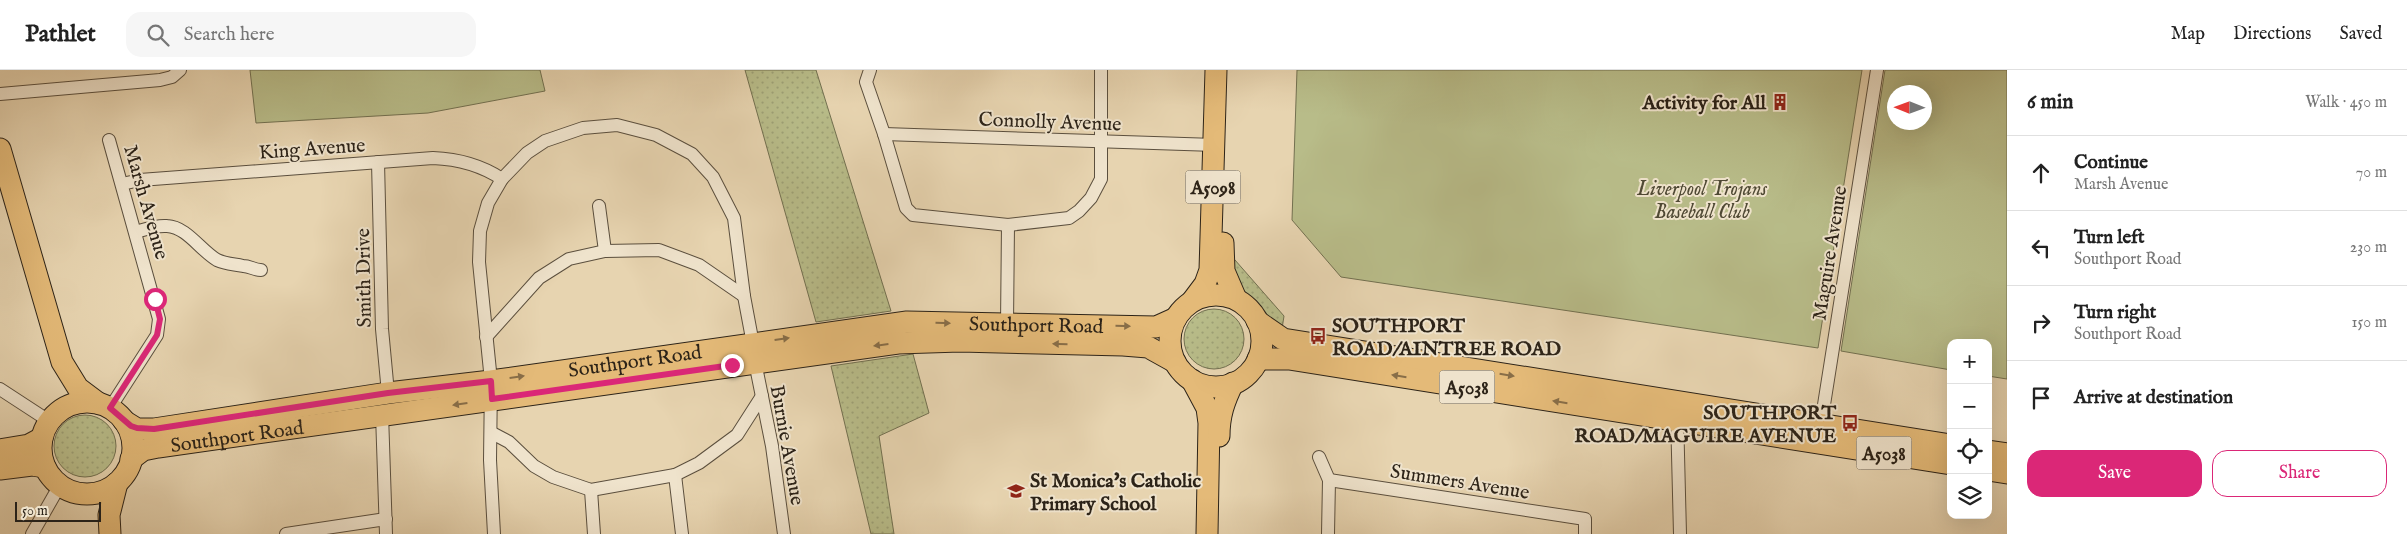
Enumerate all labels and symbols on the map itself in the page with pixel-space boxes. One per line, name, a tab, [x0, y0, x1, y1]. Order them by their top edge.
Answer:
north arrow	[1887, 85, 1932, 130]
place label: Activity for All	[1642, 91, 1767, 116]
building icon: Activity for All	[1770, 92, 1790, 112]
street label: Connolly Avenue	[978, 108, 1122, 137]
street label: King Avenue	[258, 133, 366, 166]
street label: Marsh Avenue	[117, 142, 174, 263]
road number: A5098	[1186, 170, 1240, 204]
park label: Liverpool Trojans Baseball Club	[1636, 177, 1767, 225]
street label: Maguire Avenue	[1807, 184, 1853, 322]
street label: Smith Drive	[351, 228, 378, 328]
route start	[144, 288, 167, 311]
street label: Southport Road	[969, 312, 1104, 340]
place label: SOUTHPORT ROAD/AINTREE ROAD	[1332, 314, 1561, 362]
one-way arrow	[936, 319, 952, 327]
one-way arrow	[1115, 322, 1131, 330]
bus stop icon: SOUTHPORT ROAD/AINTREE ROAD	[1308, 326, 1328, 346]
one-way arrow	[774, 335, 790, 343]
street label: Southport Road	[567, 340, 704, 384]
one-way arrow	[1052, 340, 1068, 348]
one-way arrow	[872, 341, 888, 349]
route end	[721, 354, 744, 377]
road number: A5038	[1440, 370, 1494, 404]
one-way arrow	[1499, 371, 1515, 379]
one-way arrow	[1391, 372, 1407, 380]
one-way arrow	[509, 373, 525, 381]
street label: Burnie Avenue	[764, 383, 809, 507]
one-way arrow	[1551, 398, 1567, 406]
one-way arrow	[451, 400, 467, 408]
place label: SOUTHPORT ROAD/MAGUIRE AVENUE	[1574, 401, 1836, 449]
bus stop icon: SOUTHPORT ROAD/MAGUIRE AVENUE	[1840, 413, 1860, 433]
street label: Southport Road	[169, 416, 306, 459]
road number: A5038	[1856, 436, 1912, 469]
street label: Summers Avenue	[1388, 459, 1531, 506]
place label: St Monica's Catholic Primary School	[1030, 469, 1202, 517]
school or university icon: St Monica's Catholic Primary School	[1006, 481, 1026, 501]
scale bar	[15, 499, 101, 522]

